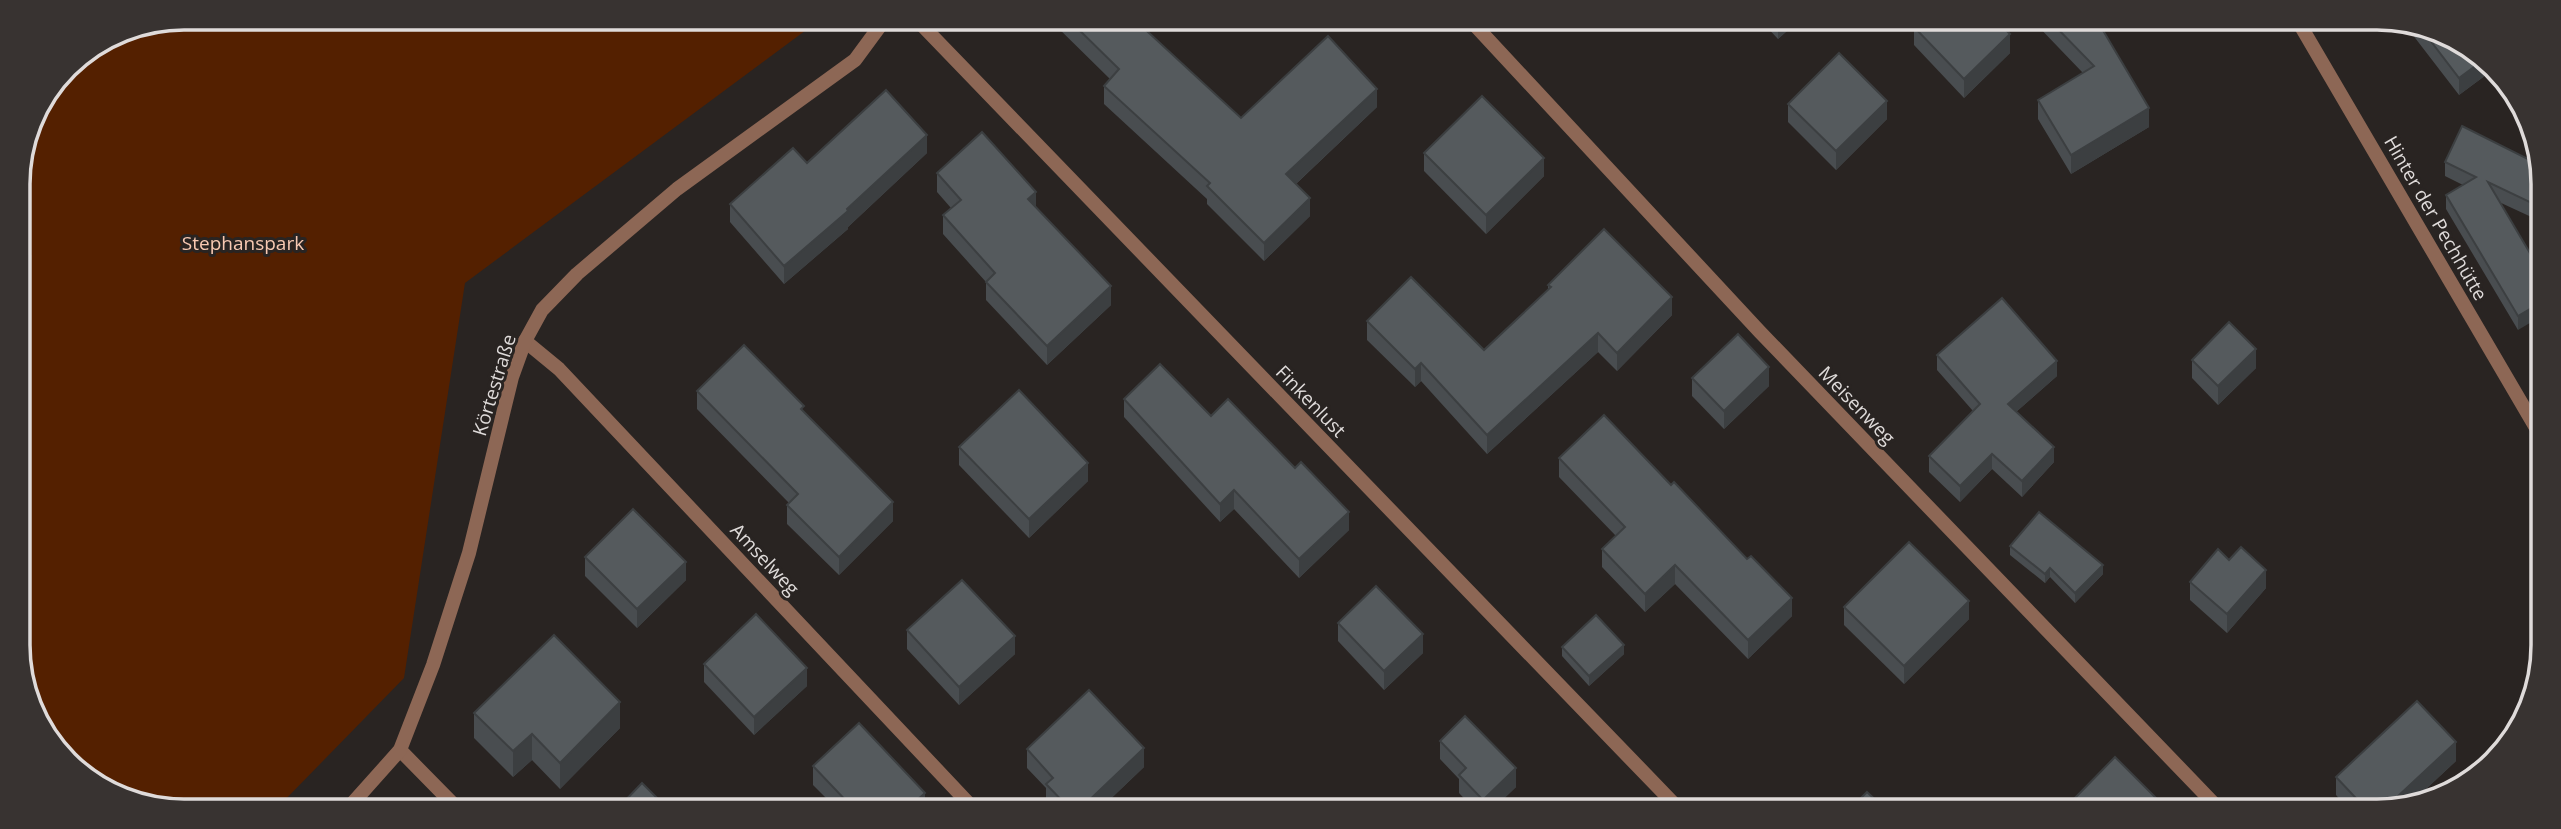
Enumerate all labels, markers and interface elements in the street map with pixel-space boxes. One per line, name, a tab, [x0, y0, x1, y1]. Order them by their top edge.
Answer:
street label: Hinter der Pechhütte	[2378, 131, 2494, 305]
park label: Stephanspark	[182, 230, 304, 256]
street label: Körtestraße	[466, 331, 522, 439]
street label: Finkenlust	[1270, 359, 1352, 443]
street label: Meisenweg	[1813, 360, 1901, 450]
street label: Amselweg	[725, 517, 805, 601]

